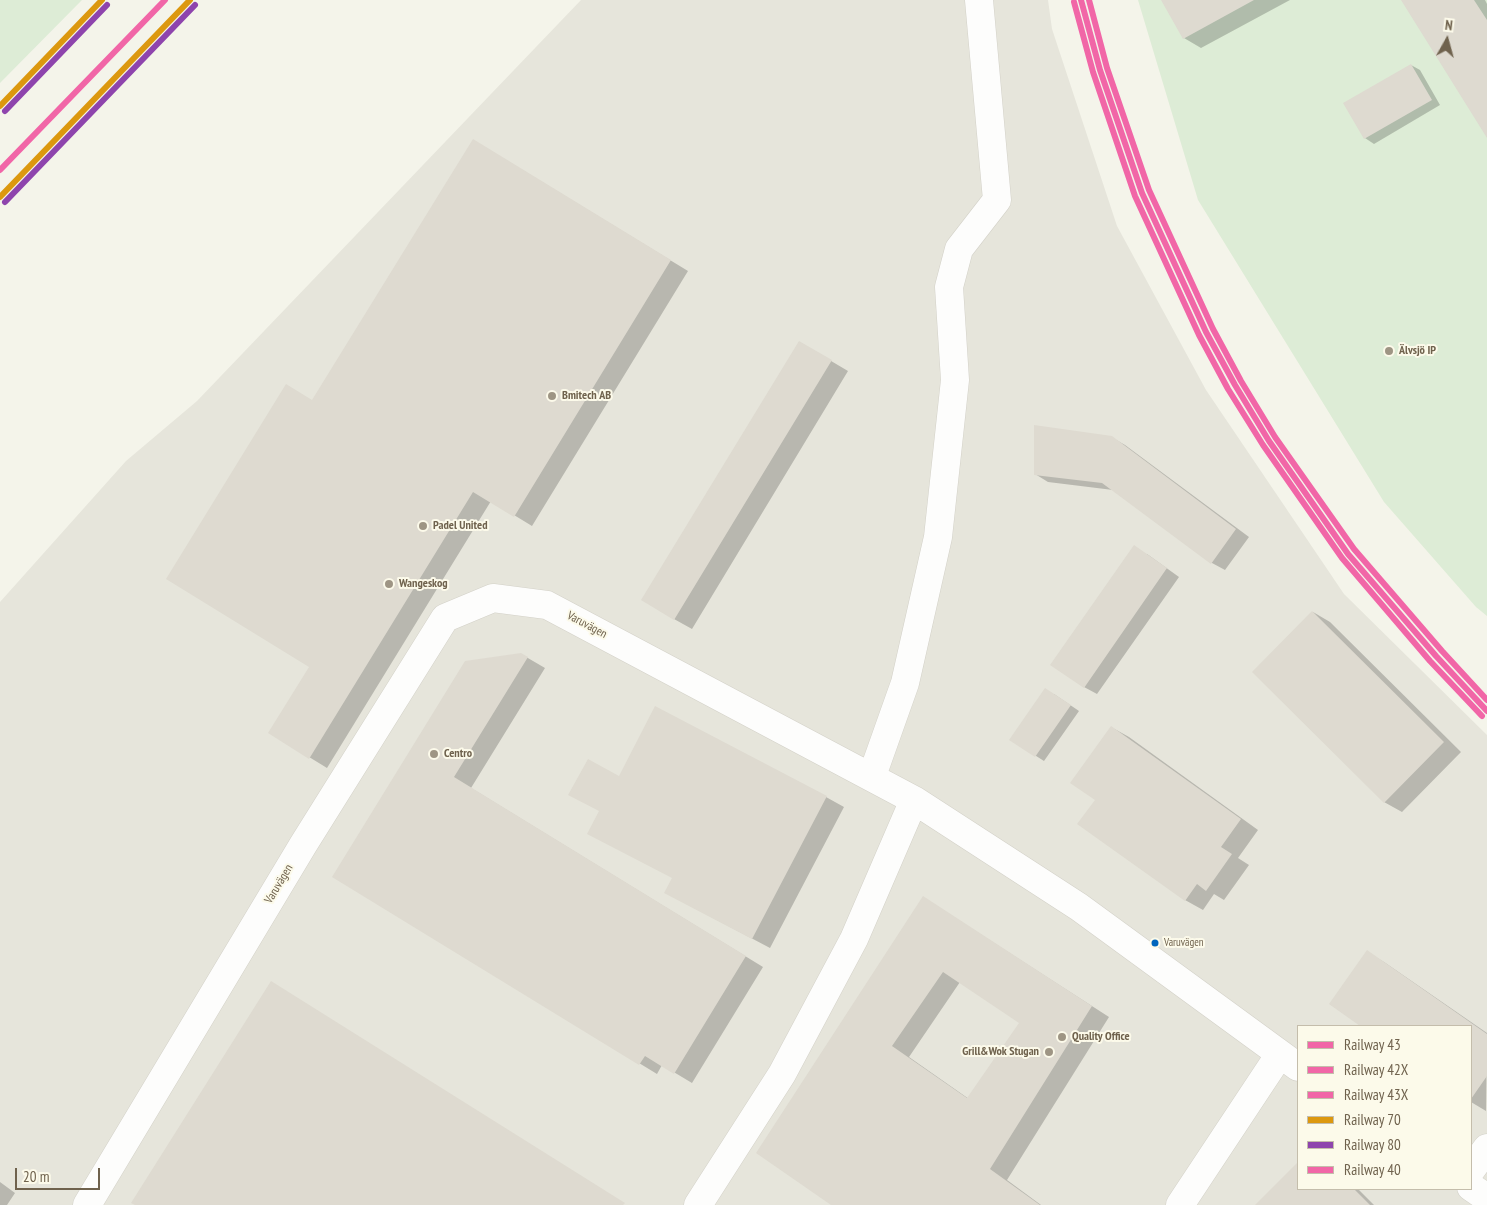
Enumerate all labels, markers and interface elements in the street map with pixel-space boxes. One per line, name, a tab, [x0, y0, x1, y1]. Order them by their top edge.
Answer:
north arrow	[1422, 15, 1472, 65]
text: N	[1444, 16, 1454, 35]
place label: Älvsjö IP	[1399, 344, 1436, 358]
marker: Älvsjö IP	[1383, 345, 1395, 357]
place label: Bmitech AB	[562, 389, 611, 403]
marker: Bmitech AB	[546, 390, 558, 402]
place label: Padel United	[433, 519, 487, 533]
marker: Padel United	[417, 520, 429, 532]
place label: Wangeskog	[399, 577, 448, 591]
marker: Wangeskog	[383, 578, 395, 590]
street label: Varuvägen	[565, 608, 609, 642]
place label: Centro	[444, 747, 472, 761]
marker: Centro	[428, 748, 440, 760]
street label: Varuvägen	[262, 862, 296, 906]
place label: Varuvägen	[1164, 936, 1204, 950]
marker: Varuvägen	[1150, 938, 1160, 948]
legend	[1297, 1025, 1472, 1190]
place label: Quality Office	[1072, 1030, 1130, 1044]
marker: Quality Office	[1056, 1031, 1068, 1043]
text: Railway 43	[1344, 1035, 1401, 1054]
place label: Grill&Wok Stugan	[962, 1045, 1039, 1059]
marker: Grill&Wok Stugan	[1043, 1046, 1055, 1058]
text: Railway 42X	[1344, 1060, 1408, 1079]
text: Railway 43X	[1344, 1085, 1408, 1104]
text: Railway 70	[1344, 1110, 1401, 1129]
text: Railway 80	[1344, 1135, 1401, 1154]
scale bar	[18, 1158, 102, 1190]
text: Railway 40	[1344, 1160, 1401, 1179]
text: 20 m	[23, 1167, 49, 1186]

